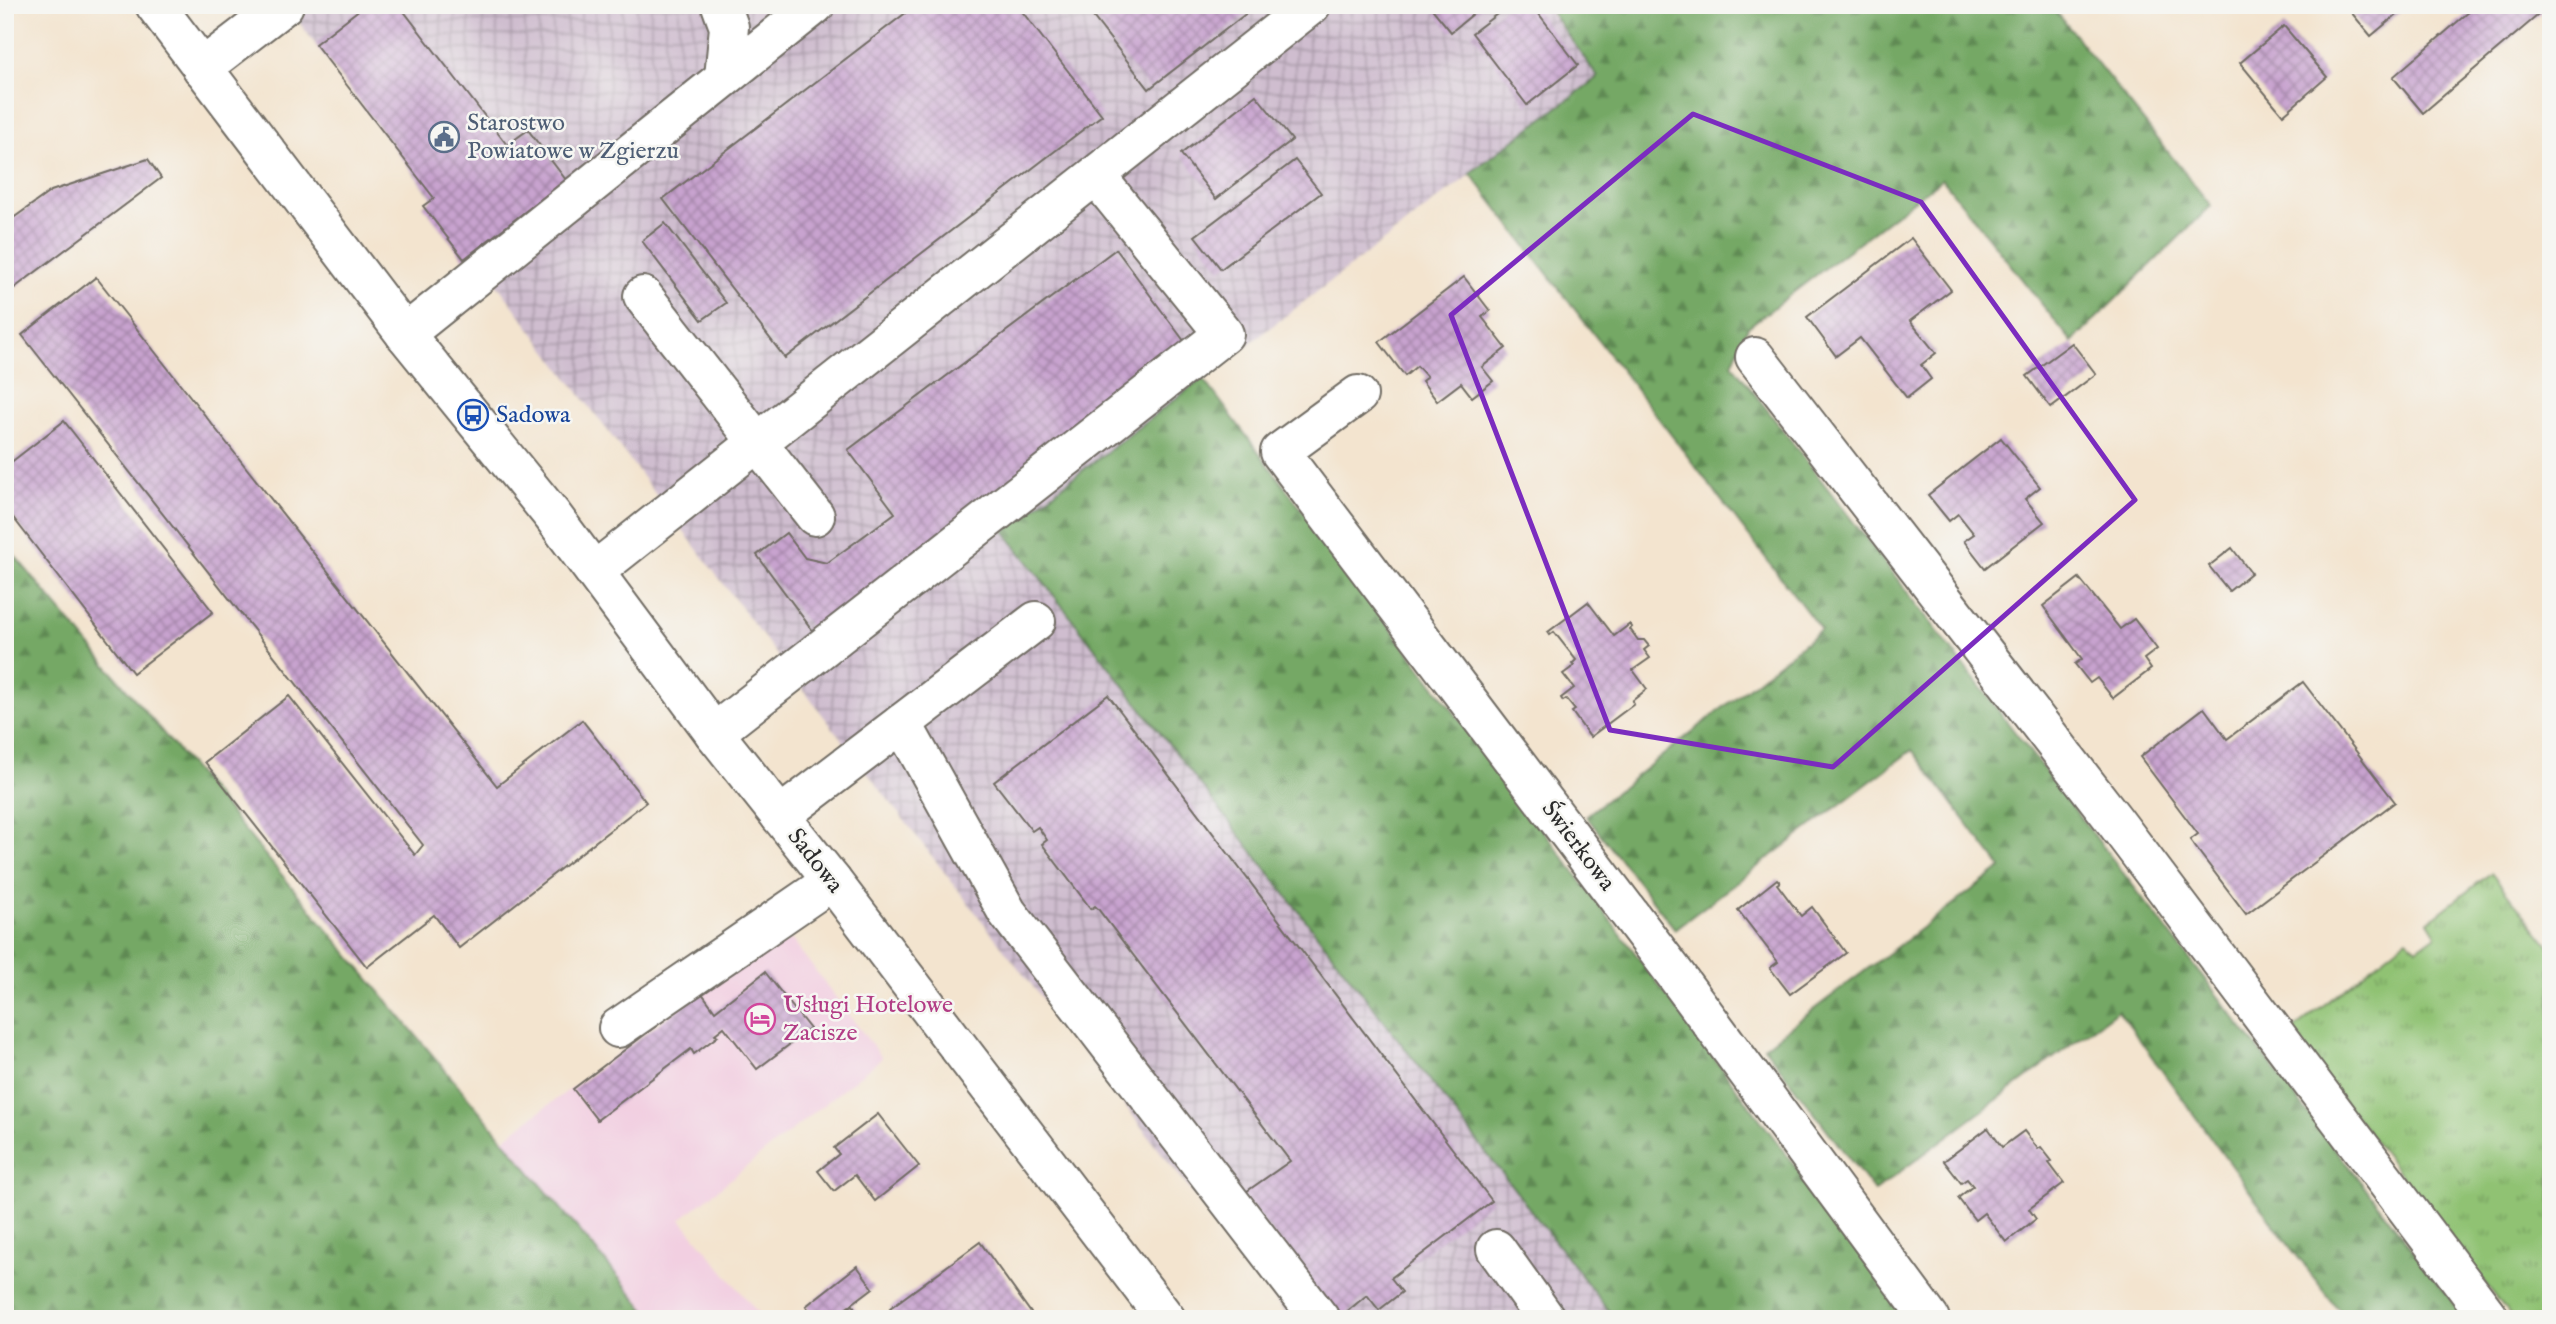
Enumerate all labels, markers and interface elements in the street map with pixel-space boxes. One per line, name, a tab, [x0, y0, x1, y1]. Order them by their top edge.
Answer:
place label: Starostwo Powiatowe w Zgierzu	[467, 108, 679, 167]
public building icon: Starostwo Powiatowe w Zgierzu	[427, 120, 461, 154]
bus stop icon: Sadowa	[456, 398, 490, 432]
place label: Sadowa	[496, 400, 571, 431]
street label: Świerkowa	[1534, 795, 1622, 898]
street label: Sadowa	[780, 822, 850, 900]
place label: Usługi Hotelowe Zacisze	[783, 990, 953, 1049]
hotel icon: Usługi Hotelowe Zacisze	[743, 1002, 777, 1036]

